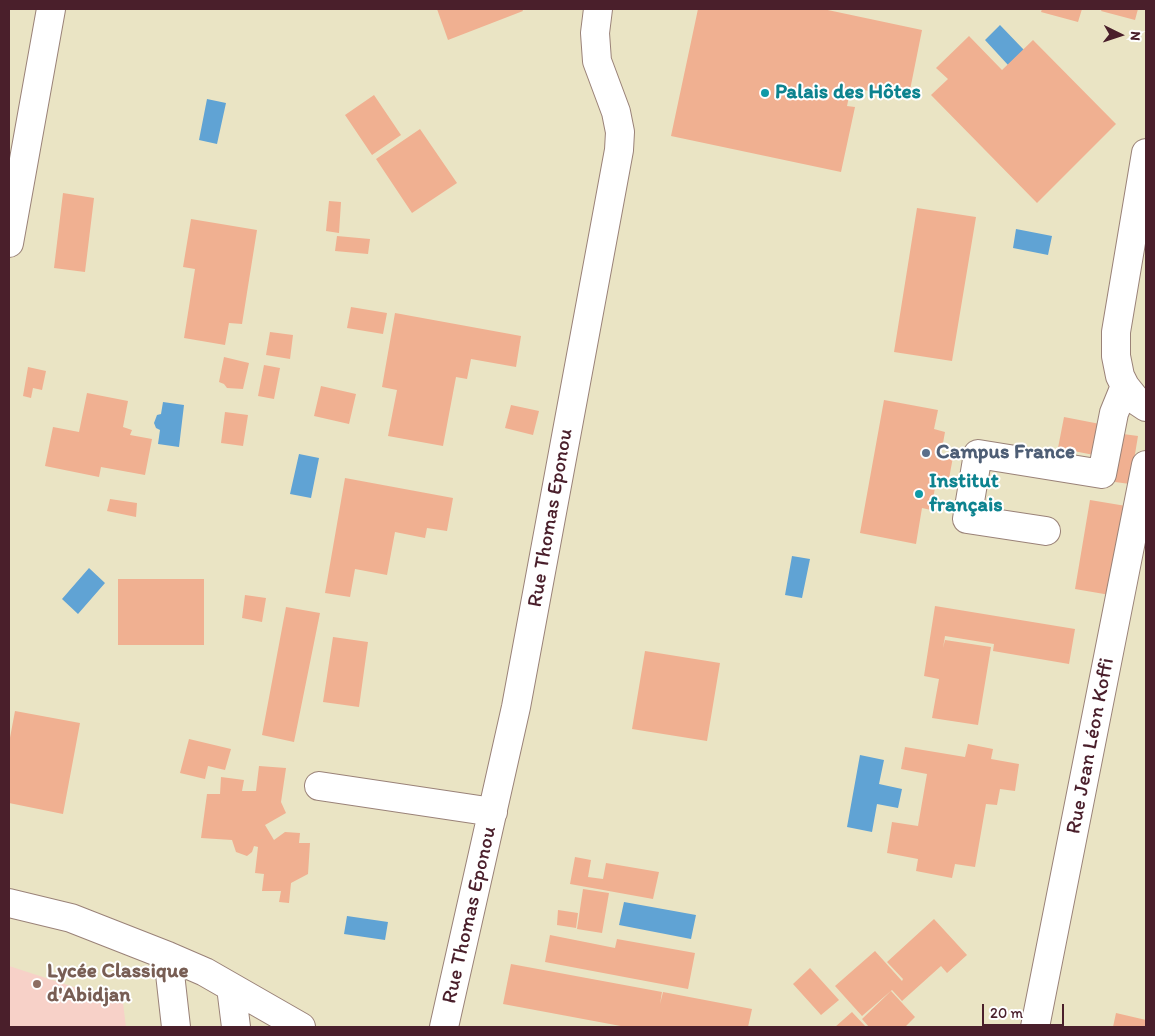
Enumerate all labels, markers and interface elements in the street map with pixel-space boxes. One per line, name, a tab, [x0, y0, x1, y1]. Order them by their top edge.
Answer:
north arrow	[1095, 10, 1145, 60]
text: N	[1127, 31, 1144, 41]
place label: Palais des Hôtes	[775, 80, 921, 106]
marker: Palais des Hôtes	[759, 87, 771, 99]
street label: Rue Thomas Eponou	[523, 427, 579, 609]
place label: Campus France	[936, 440, 1075, 466]
marker: Campus France	[920, 447, 932, 459]
place label: Institut français	[929, 469, 1003, 519]
marker: Institut français	[913, 488, 925, 500]
street label: Rue Jean Léon Koffi	[1062, 656, 1120, 836]
street label: Rue Thomas Eponou	[437, 824, 503, 1006]
place label: Lycée Classique d'Abidjan	[47, 959, 188, 1009]
marker: Lycée Classique d'Abidjan	[31, 978, 43, 990]
scale bar	[985, 994, 1068, 1026]
text: 20 m	[990, 1004, 1023, 1022]

